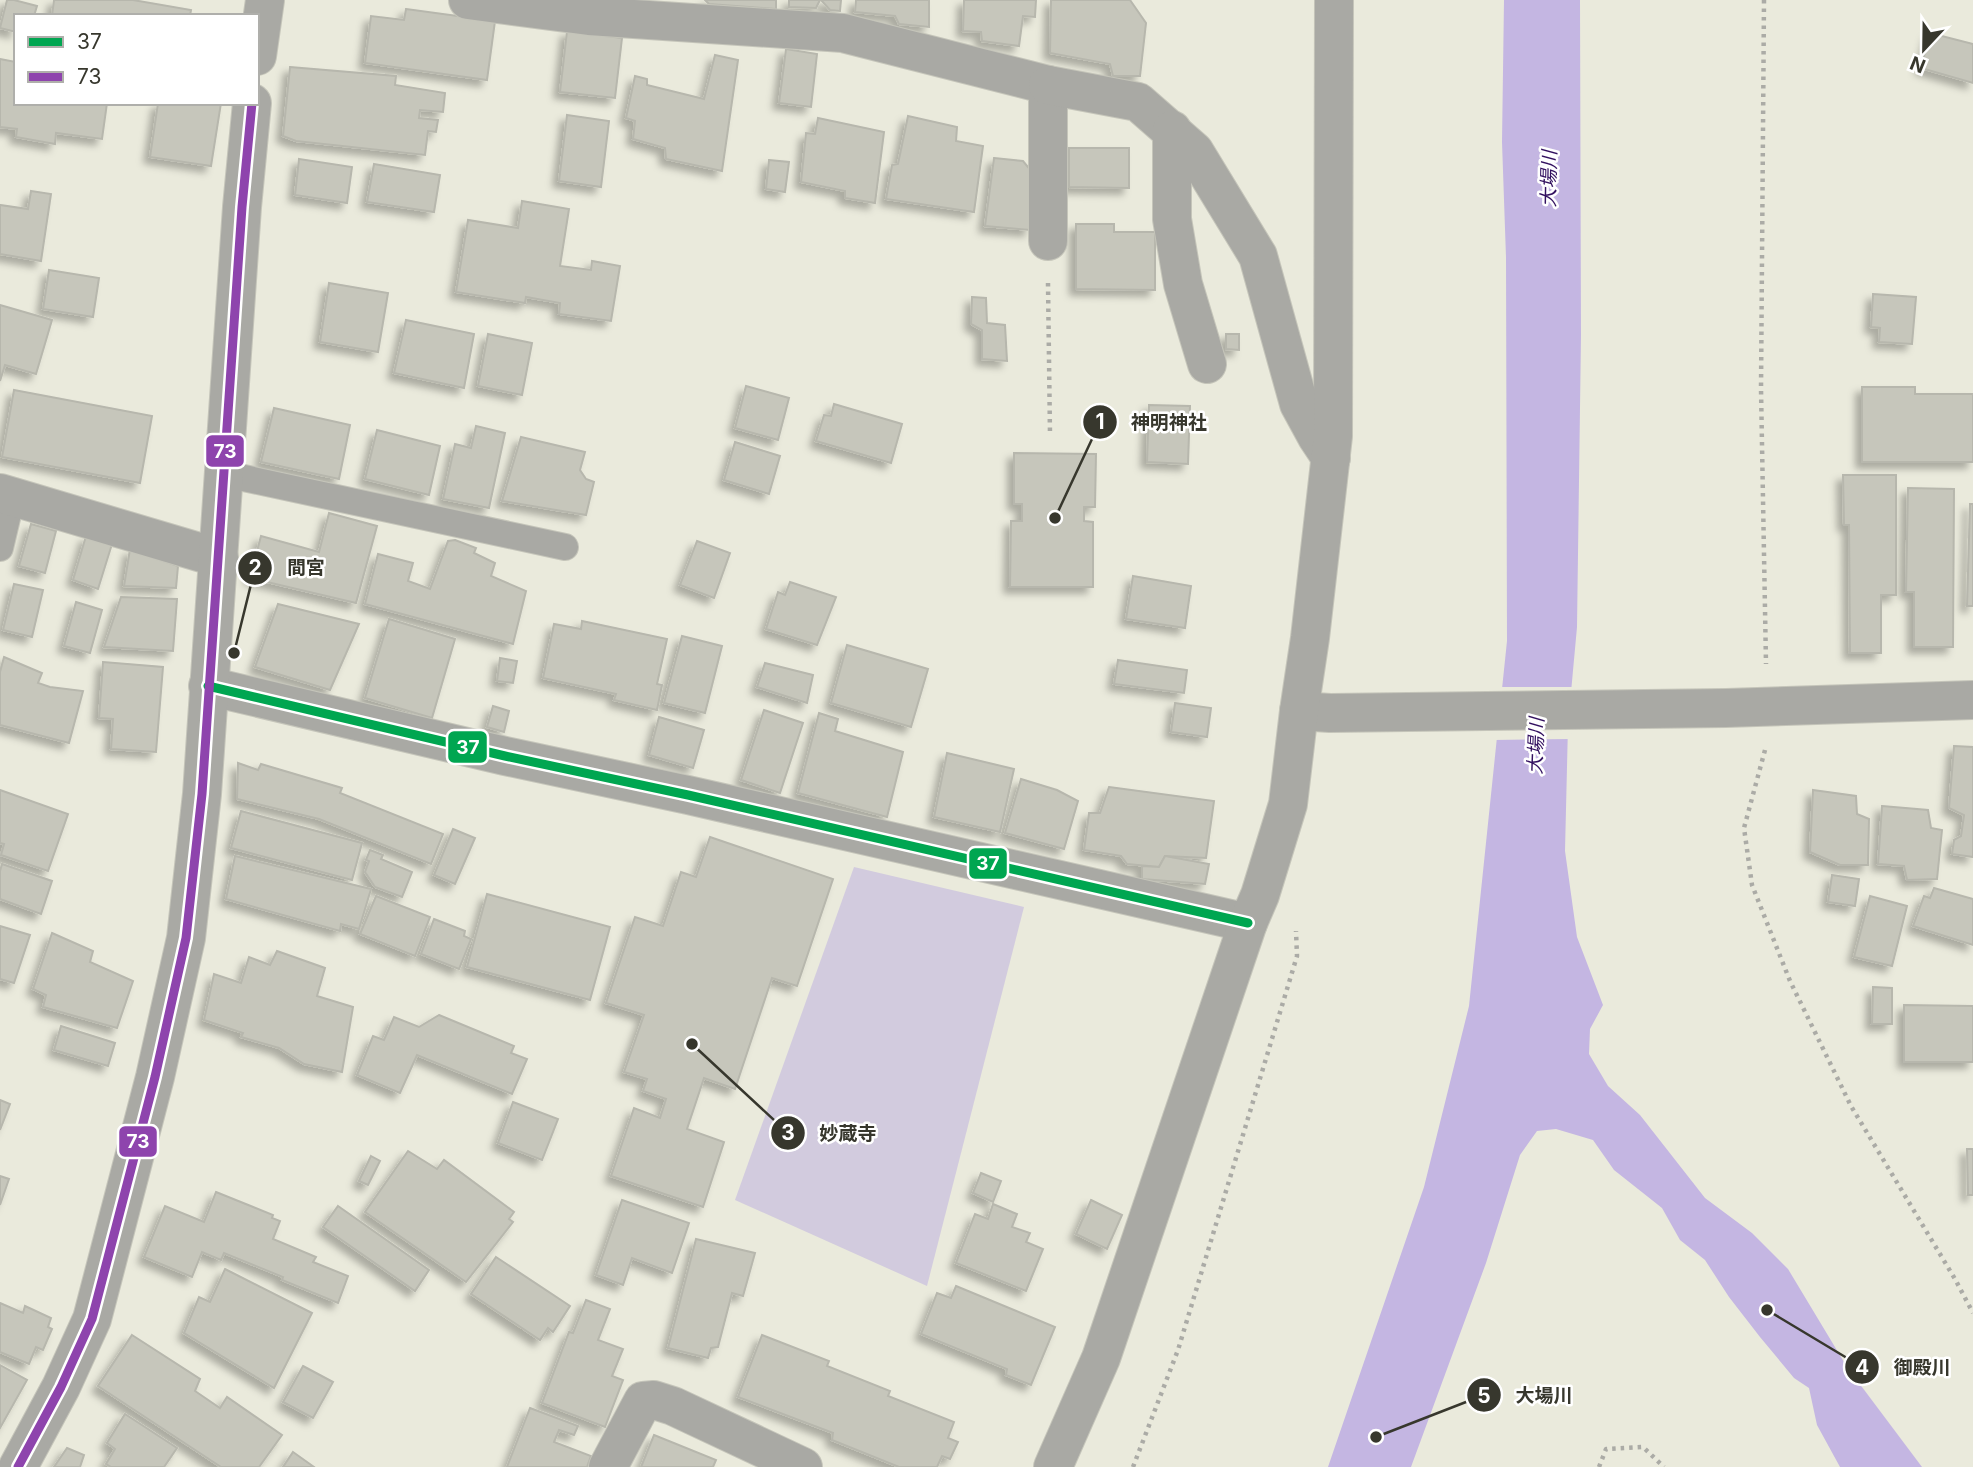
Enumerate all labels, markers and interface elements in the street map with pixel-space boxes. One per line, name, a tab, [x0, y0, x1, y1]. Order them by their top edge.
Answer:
legend	[14, 14, 259, 105]
north arrow	[1889, 14, 1959, 84]
text: 37	[77, 29, 102, 54]
text: N	[1907, 51, 1929, 78]
text: 73	[77, 64, 102, 89]
water label: 大場川	[1537, 148, 1561, 208]
callout: 神明神社	[1082, 402, 1221, 442]
text: 1	[1095, 409, 1105, 434]
text: 神明神社	[1131, 411, 1207, 434]
line badge: 73	[205, 434, 245, 468]
text: 73	[214, 440, 237, 463]
callout: 間宮	[238, 548, 339, 588]
text: 2	[248, 555, 262, 580]
text: 間宮	[287, 556, 325, 579]
water label: 大場川	[1524, 715, 1549, 775]
line badge: 37	[447, 730, 488, 764]
text: 37	[456, 736, 480, 759]
line badge: 37	[968, 847, 1008, 880]
text: 37	[976, 852, 1000, 875]
callout: 妙蔵寺	[770, 1113, 890, 1153]
text: 3	[781, 1120, 795, 1145]
text: 妙蔵寺	[819, 1122, 877, 1145]
line badge: 73	[118, 1125, 158, 1158]
text: 73	[127, 1130, 150, 1153]
callout: 御殿川	[1845, 1347, 1965, 1387]
text: 4	[1855, 1355, 1869, 1380]
text: 御殿川	[1893, 1356, 1951, 1379]
callout: 大場川	[1467, 1375, 1587, 1415]
text: 5	[1477, 1383, 1491, 1408]
text: 大場川	[1515, 1384, 1573, 1407]

